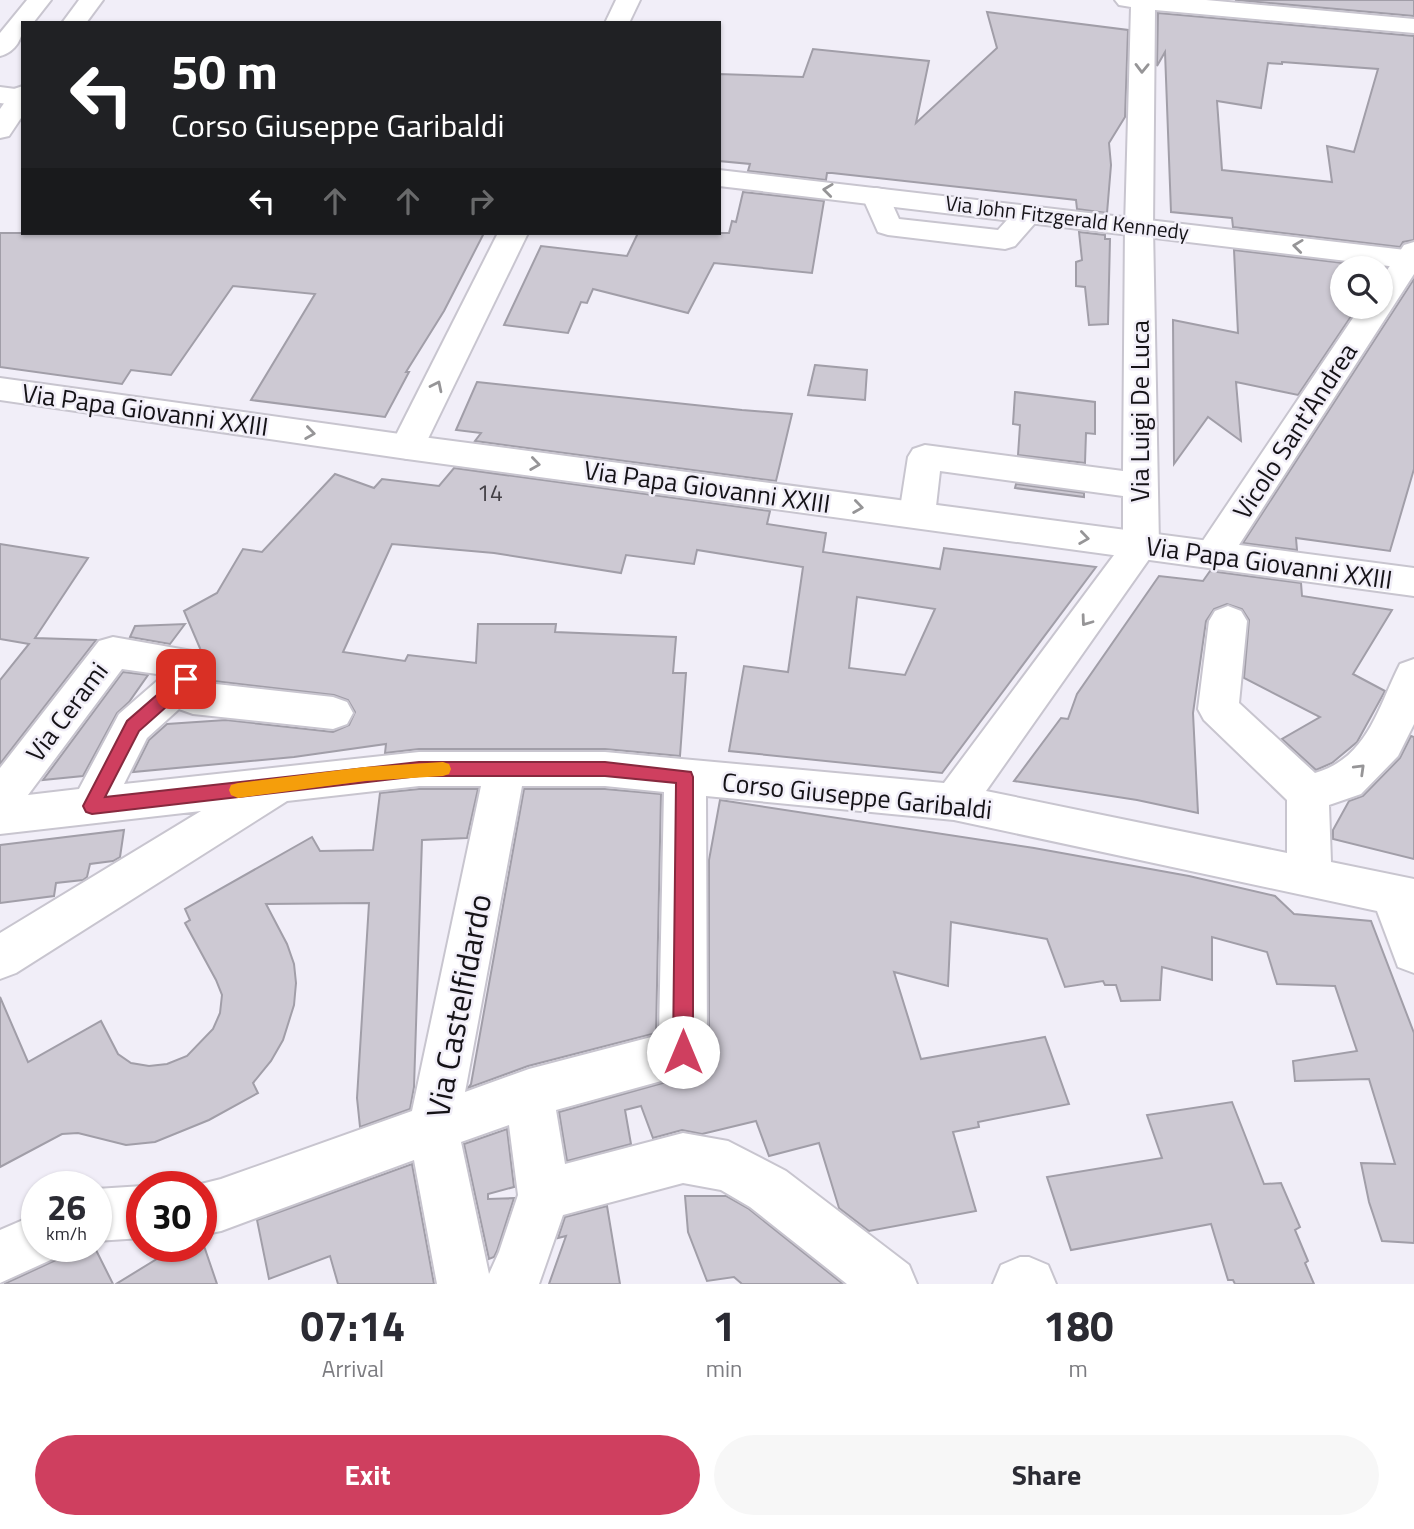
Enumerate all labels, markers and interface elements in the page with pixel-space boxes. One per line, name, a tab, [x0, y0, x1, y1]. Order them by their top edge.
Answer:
text: 50 m	[171, 33, 278, 108]
icon: left	[56, 49, 147, 140]
one-way arrow	[1134, 63, 1150, 74]
text: Corso Giuseppe Garibaldi	[171, 101, 505, 149]
icon: left	[243, 182, 281, 220]
icon: ahead	[316, 182, 354, 220]
icon: ahead	[389, 182, 427, 220]
icon: right	[462, 182, 500, 220]
one-way arrow	[823, 183, 834, 198]
street label: Via John Fitzgerald Kennedy	[943, 186, 1191, 248]
one-way arrow	[1292, 239, 1303, 254]
map controls	[1330, 256, 1393, 319]
button: search	[1330, 256, 1393, 319]
street label: Via Luigi De Luca	[1120, 320, 1159, 502]
street label: Vicolo Sant'Andrea	[1223, 335, 1366, 527]
street label: Via Papa Giovanni XXIII	[19, 373, 271, 446]
one-way arrow	[429, 381, 443, 393]
one-way arrow	[304, 426, 316, 441]
street label: Via Papa Giovanni XXIII	[581, 450, 833, 523]
one-way arrow	[530, 457, 541, 472]
house number: 14	[477, 475, 503, 510]
one-way arrow	[852, 500, 864, 515]
street label: Via Papa Giovanni XXIII	[1143, 526, 1395, 599]
one-way arrow	[1078, 530, 1089, 545]
one-way arrow	[1082, 613, 1094, 626]
pin	[156, 649, 216, 709]
street label: Via Cerami	[16, 654, 117, 770]
icon: arrive	[167, 660, 205, 698]
street label: Corso Giuseppe Garibaldi	[720, 762, 994, 829]
one-way arrow	[1352, 765, 1365, 778]
street label: Via Castelfidardo	[413, 890, 503, 1122]
position arrow	[646, 1015, 720, 1089]
speed limit sign: 30	[126, 1171, 217, 1262]
text: 26	[47, 1180, 86, 1234]
text: km/h	[46, 1220, 87, 1247]
text: 07:14	[300, 1293, 405, 1357]
text: 1	[712, 1293, 736, 1357]
text: 180	[1043, 1293, 1113, 1357]
text: Arrival	[322, 1351, 384, 1386]
text: min	[706, 1351, 742, 1386]
text: m	[1069, 1351, 1088, 1386]
button: Exit	[35, 1435, 700, 1515]
button: Share	[714, 1435, 1379, 1515]

